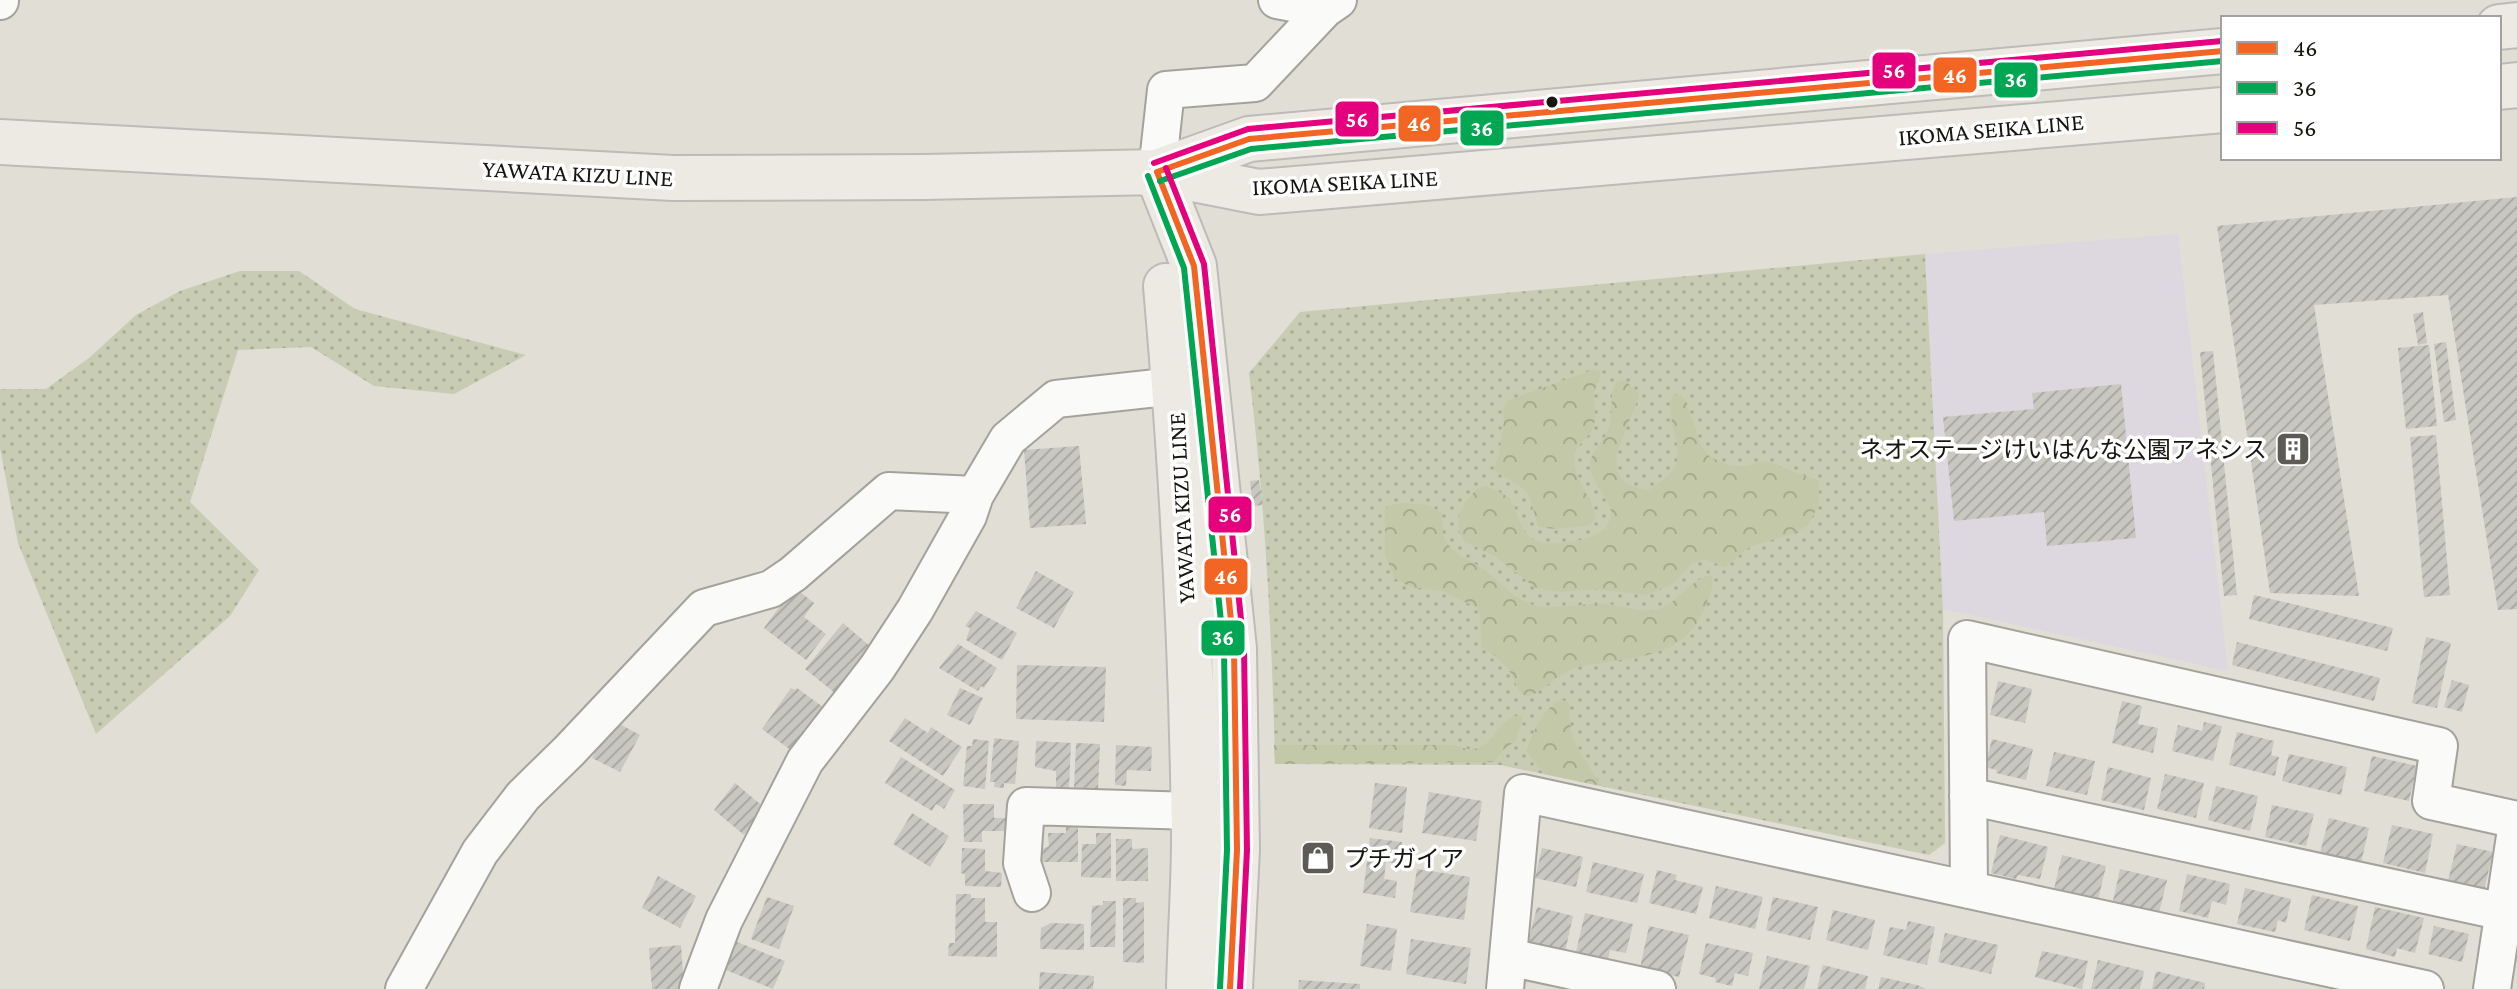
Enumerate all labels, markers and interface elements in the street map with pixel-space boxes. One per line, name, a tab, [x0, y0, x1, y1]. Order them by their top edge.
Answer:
legend	[2221, 16, 2501, 160]
text: 46	[2293, 34, 2317, 61]
line badge: 56	[1871, 51, 1917, 90]
line badge: 46	[1932, 56, 1978, 94]
text: 56	[1883, 58, 1905, 83]
line badge: 36	[1993, 61, 2039, 99]
text: 46	[1943, 63, 1967, 88]
text: 36	[2005, 67, 2027, 92]
text: 36	[2293, 74, 2317, 101]
unlabelled marker	[1544, 94, 1560, 110]
line badge: 56	[1334, 100, 1380, 138]
line badge: 46	[1397, 104, 1442, 143]
text: 56	[1346, 107, 1368, 132]
street label: IKOMA SEIKA LINE	[1897, 107, 2085, 151]
line badge: 36	[1459, 109, 1505, 147]
text: 46	[1407, 111, 1431, 136]
text: 56	[2293, 114, 2317, 141]
text: 36	[1471, 116, 1493, 141]
street label: YAWATA KIZU LINE	[482, 155, 674, 191]
street label: IKOMA SEIKA LINE	[1251, 164, 1439, 200]
street label: YAWATA KIZU LINE	[1163, 412, 1199, 604]
building icon: ネオステージけいはんな公園アネシス	[2274, 430, 2312, 468]
place label: ネオステージけいはんな公園アネシス	[1859, 436, 2267, 463]
line badge: 56	[1207, 495, 1253, 534]
text: 56	[1219, 502, 1241, 527]
line badge: 46	[1203, 557, 1249, 596]
text: 46	[1214, 564, 1238, 589]
line badge: 36	[1200, 619, 1246, 657]
text: 36	[1212, 625, 1234, 650]
shop icon: プチガイア	[1299, 839, 1337, 877]
place label: プチガイア	[1344, 845, 1464, 872]

